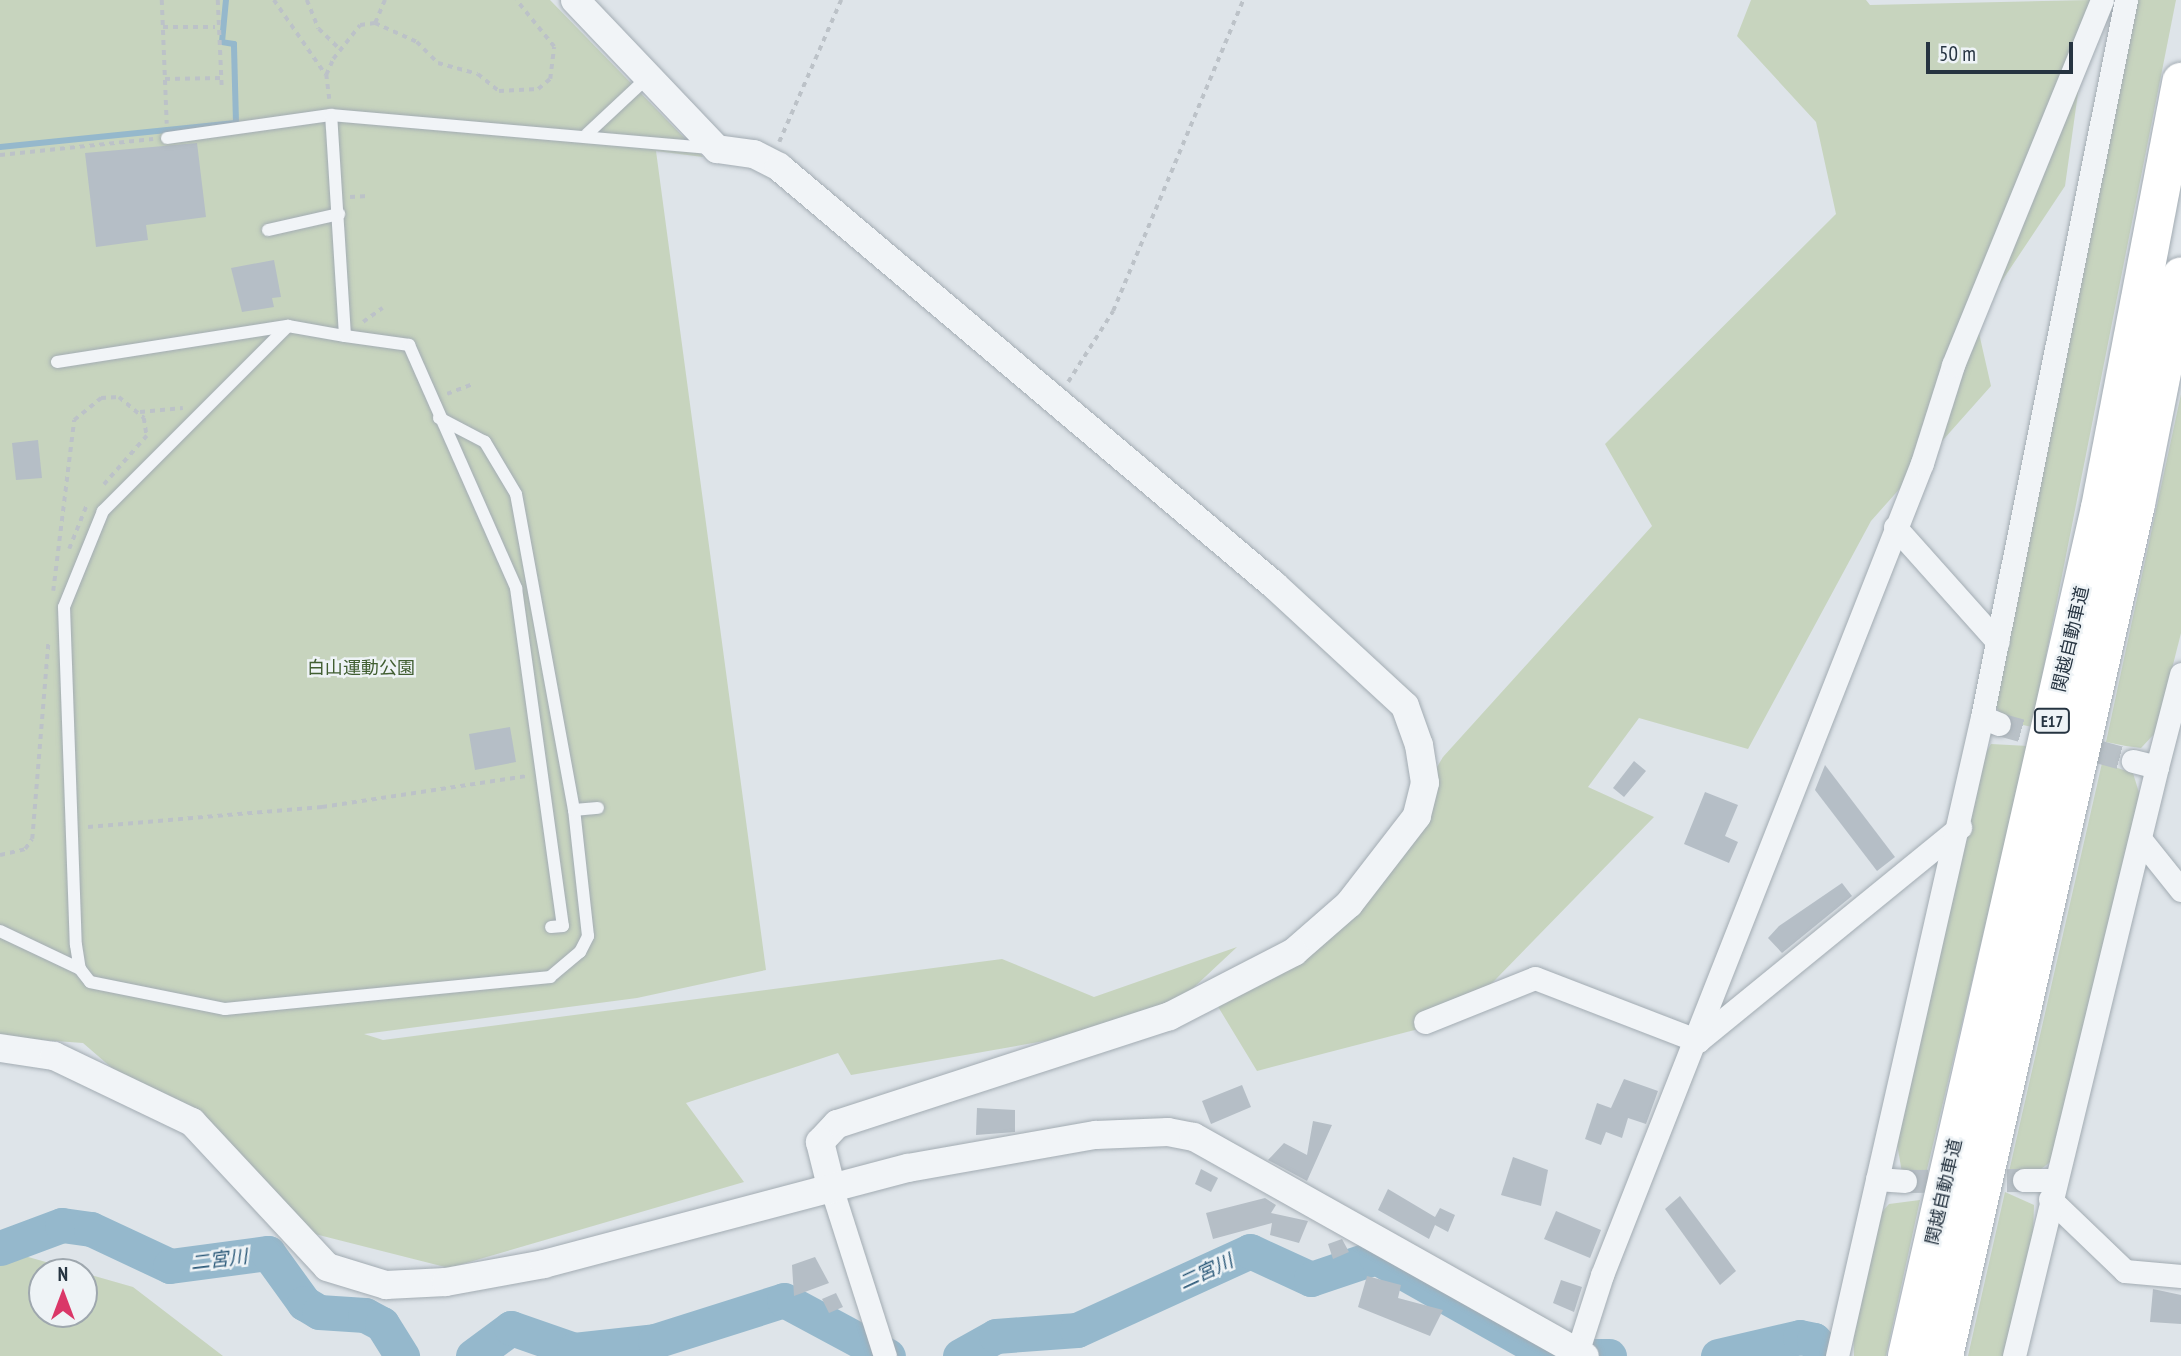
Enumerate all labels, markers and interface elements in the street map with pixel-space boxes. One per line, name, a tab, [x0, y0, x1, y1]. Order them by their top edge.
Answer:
scale bar	[1929, 28, 2076, 72]
text: 50 m	[1939, 40, 1976, 67]
street label: 関越自動車道	[2048, 584, 2094, 694]
park label: 白山運動公園	[307, 657, 415, 679]
road number: E17	[2033, 708, 2071, 734]
street label: 関越自動車道	[1921, 1137, 1967, 1247]
water label: 二宮川	[189, 1245, 249, 1275]
water label: 二宮川	[1175, 1250, 1237, 1294]
north arrow	[28, 1258, 98, 1328]
text: N	[58, 1262, 68, 1286]

